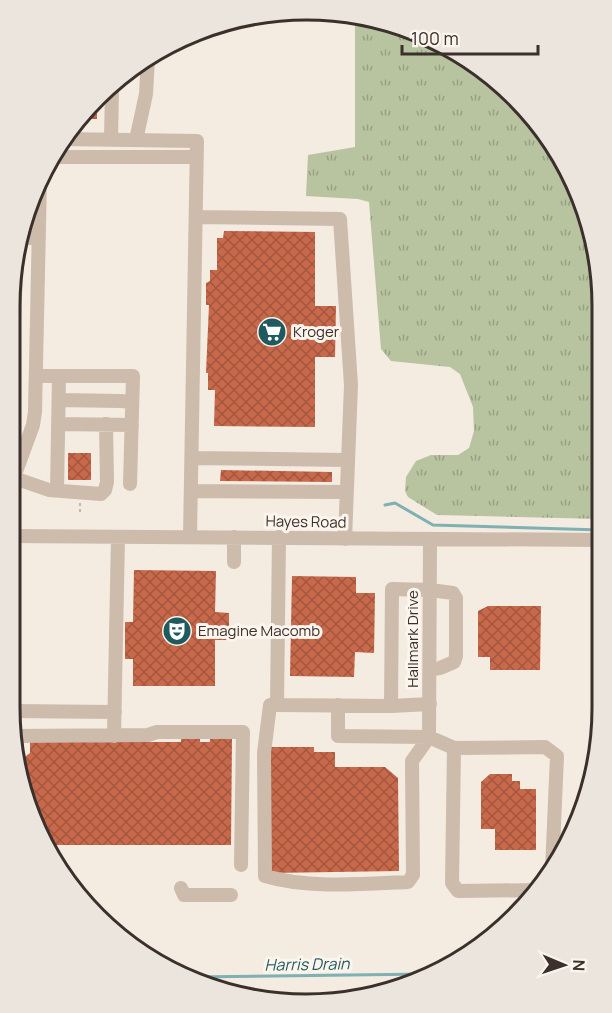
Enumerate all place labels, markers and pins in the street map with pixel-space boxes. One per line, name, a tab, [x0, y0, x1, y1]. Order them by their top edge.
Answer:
supermarket icon: Kroger	[256, 316, 288, 348]
place label: Kroger	[293, 321, 340, 342]
theatre icon: Emagine Macomb	[161, 615, 193, 647]
place label: Emagine Macomb	[198, 620, 320, 641]

